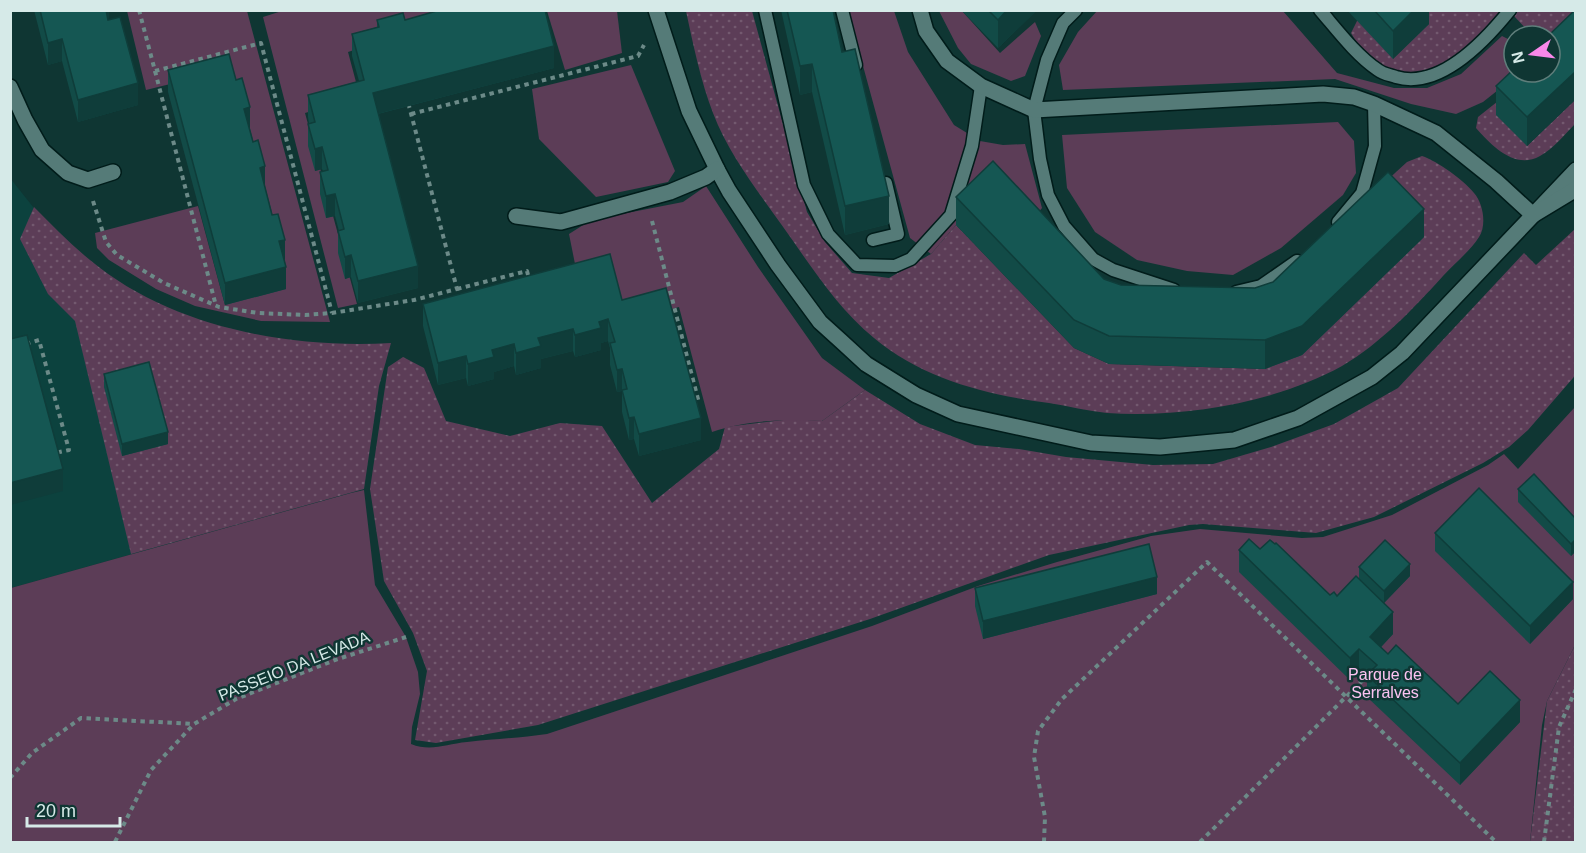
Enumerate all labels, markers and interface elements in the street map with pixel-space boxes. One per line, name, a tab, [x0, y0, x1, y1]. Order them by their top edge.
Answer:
north arrow	[1502, 24, 1562, 84]
text: N	[1508, 50, 1528, 65]
street label: PASSEIO DA LEVADA	[216, 628, 372, 704]
park label: Parque de Serralves	[1348, 666, 1422, 701]
scale bar	[27, 790, 120, 828]
text: 20 m	[36, 801, 76, 821]

